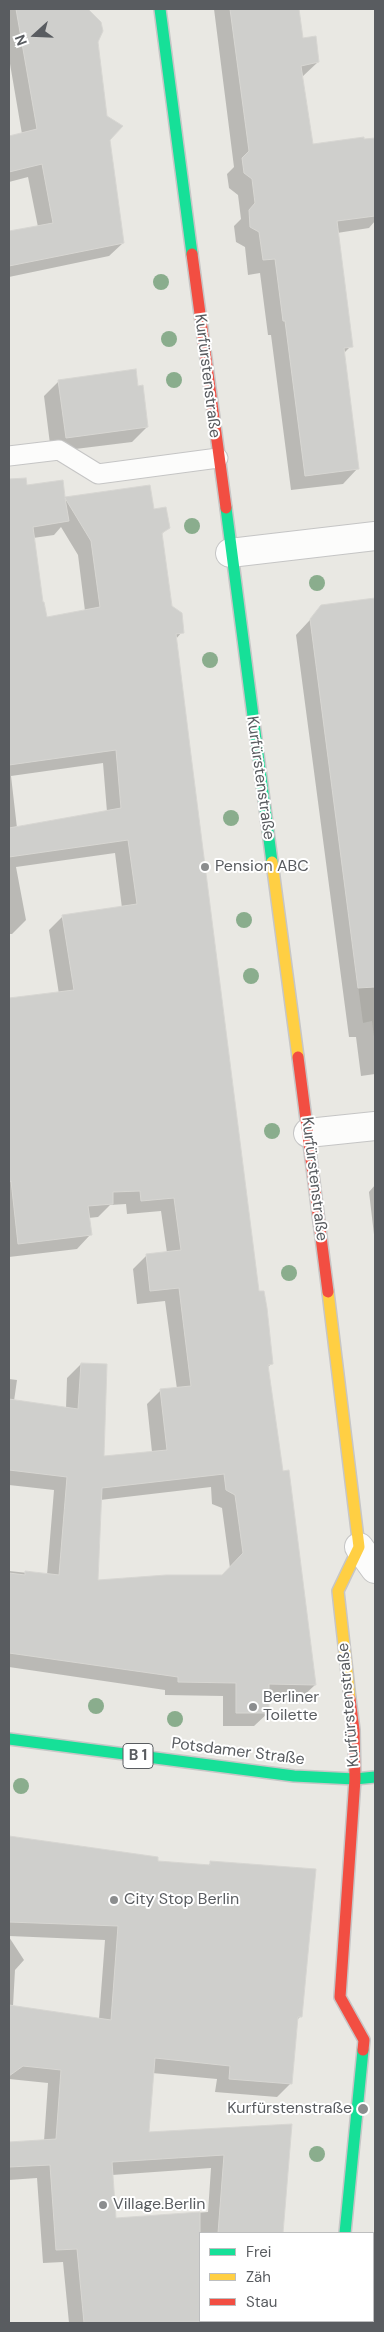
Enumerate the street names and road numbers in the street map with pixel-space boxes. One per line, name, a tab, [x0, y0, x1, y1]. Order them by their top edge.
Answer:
street label: Kurfürstenstraße	[190, 313, 224, 439]
street label: Kurfürstenstraße	[242, 715, 278, 841]
street label: Kurfürstenstraße	[297, 1116, 331, 1242]
street label: Kurfürstenstraße	[334, 1642, 364, 1768]
street label: Potsdamer Straße	[170, 1734, 306, 1770]
road number: B 1	[123, 1744, 153, 1768]

